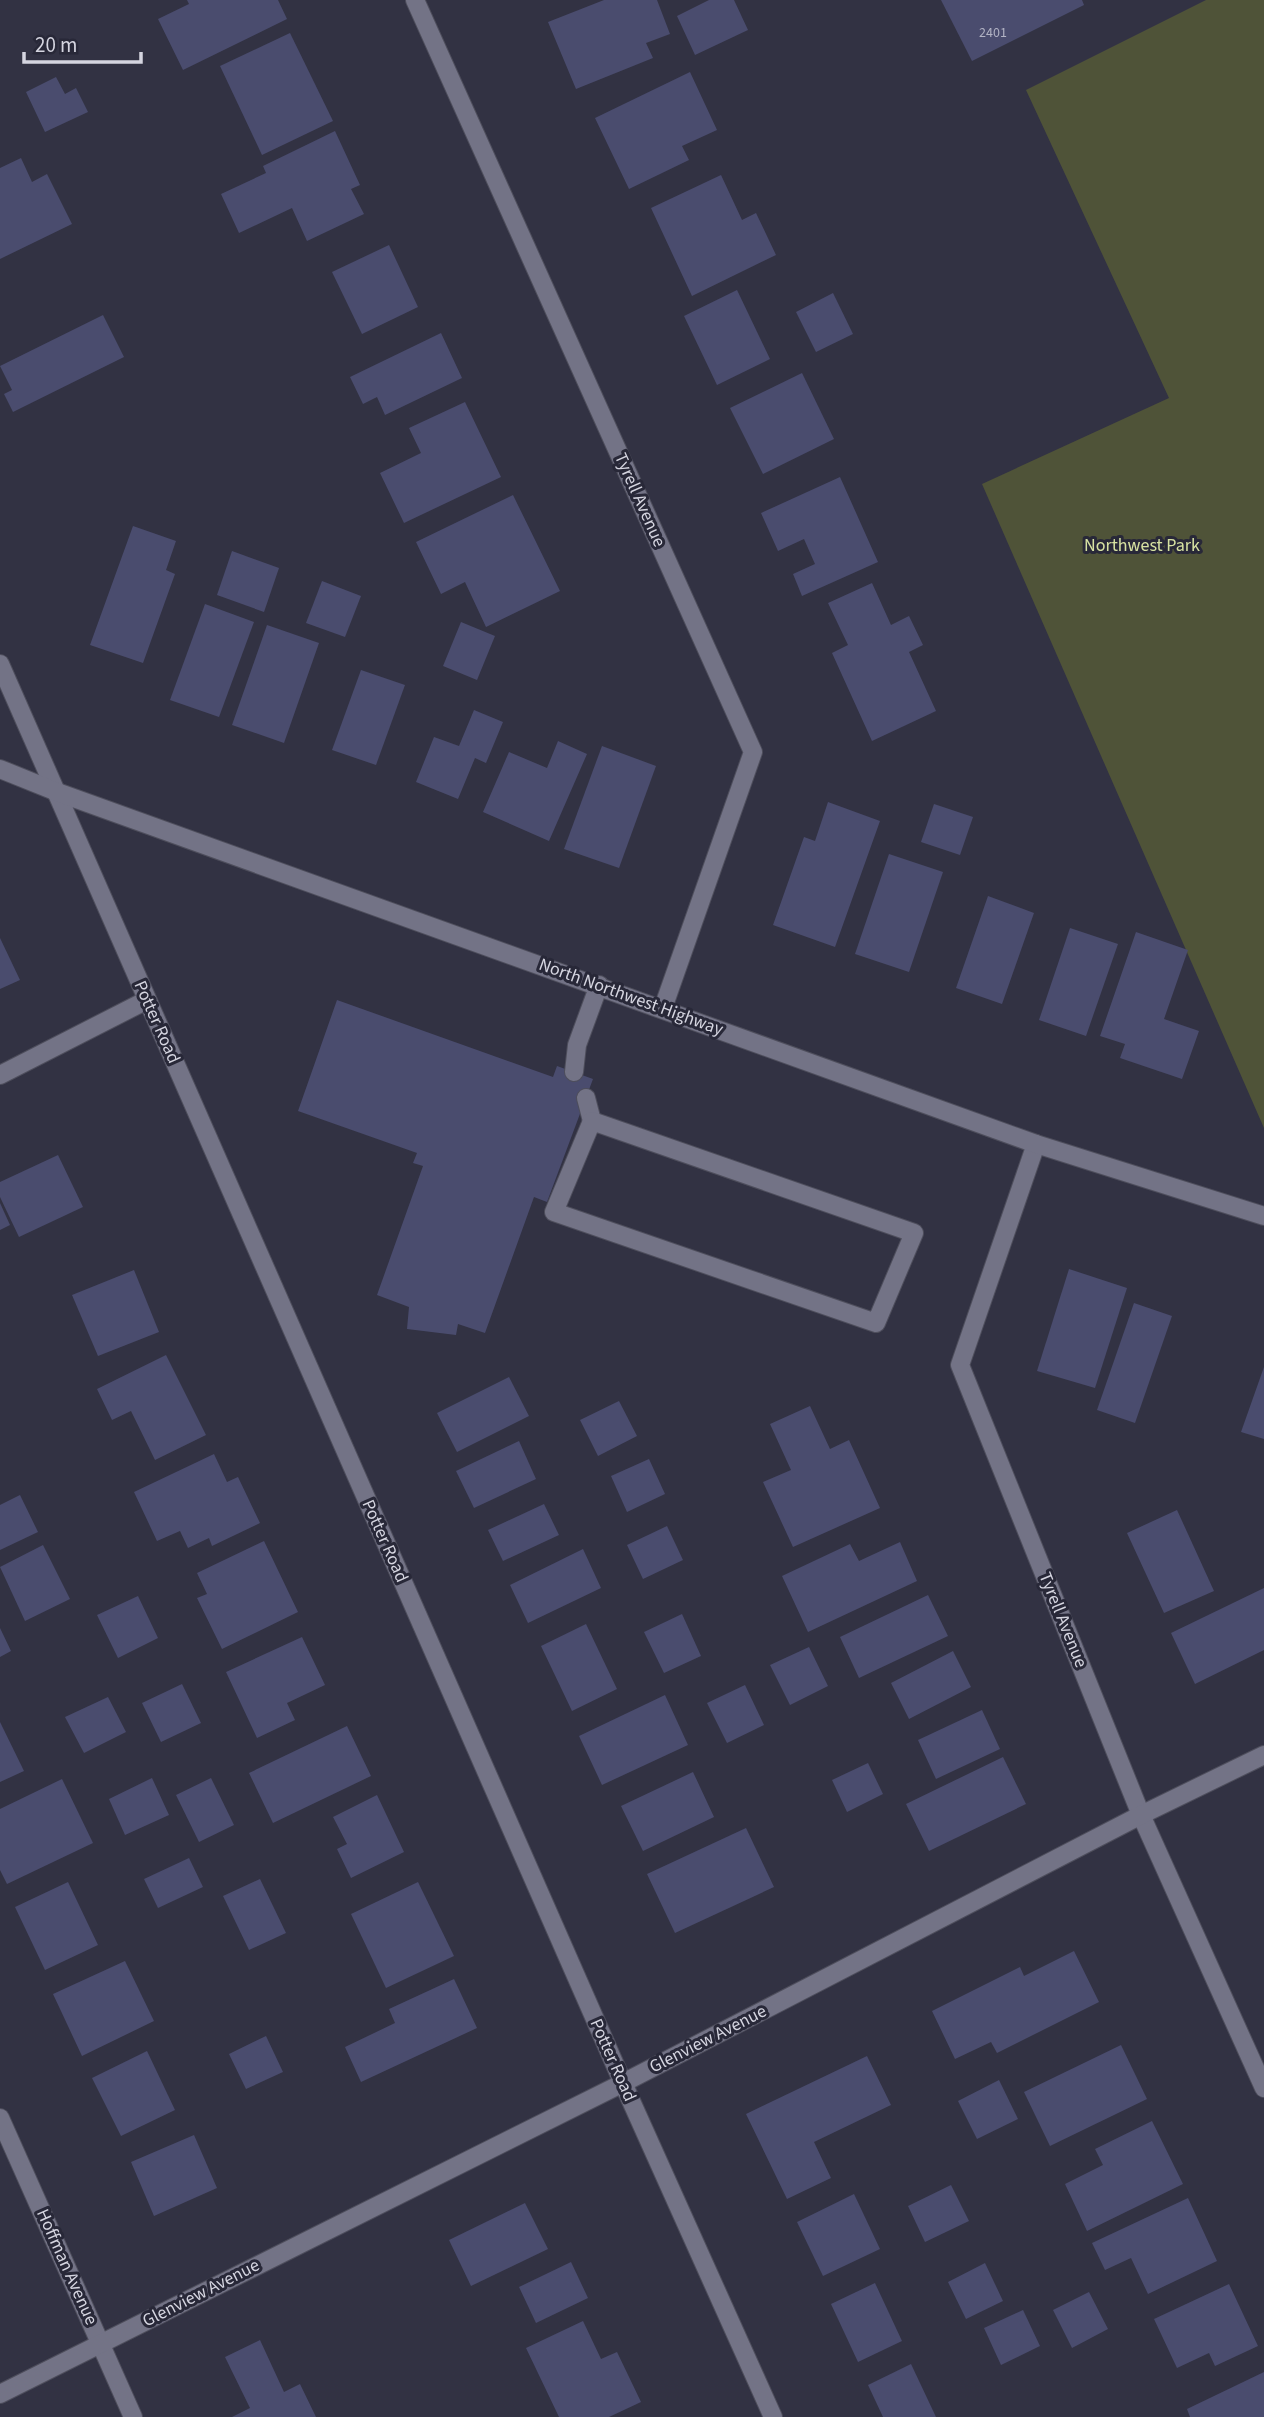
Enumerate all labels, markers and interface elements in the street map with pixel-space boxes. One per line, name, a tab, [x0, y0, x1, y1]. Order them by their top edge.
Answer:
scale bar	[24, 21, 142, 65]
house number: 2401	[979, 23, 1007, 43]
text: 20 m	[35, 30, 77, 60]
street label: Tyrell Avenue	[608, 449, 672, 551]
park label: Northwest Park	[1084, 533, 1200, 558]
street label: North Northwest Highway	[535, 952, 727, 1042]
street label: Potter Road	[128, 977, 186, 1067]
street label: Potter Road	[356, 1496, 414, 1586]
street label: Tyrell Avenue	[1033, 1569, 1093, 1671]
street label: Glenview Avenue	[645, 1999, 771, 2079]
street label: Potter Road	[584, 2015, 642, 2105]
street label: Hoffman Avenue	[30, 2205, 104, 2329]
street label: Glenview Avenue	[138, 2253, 264, 2333]

